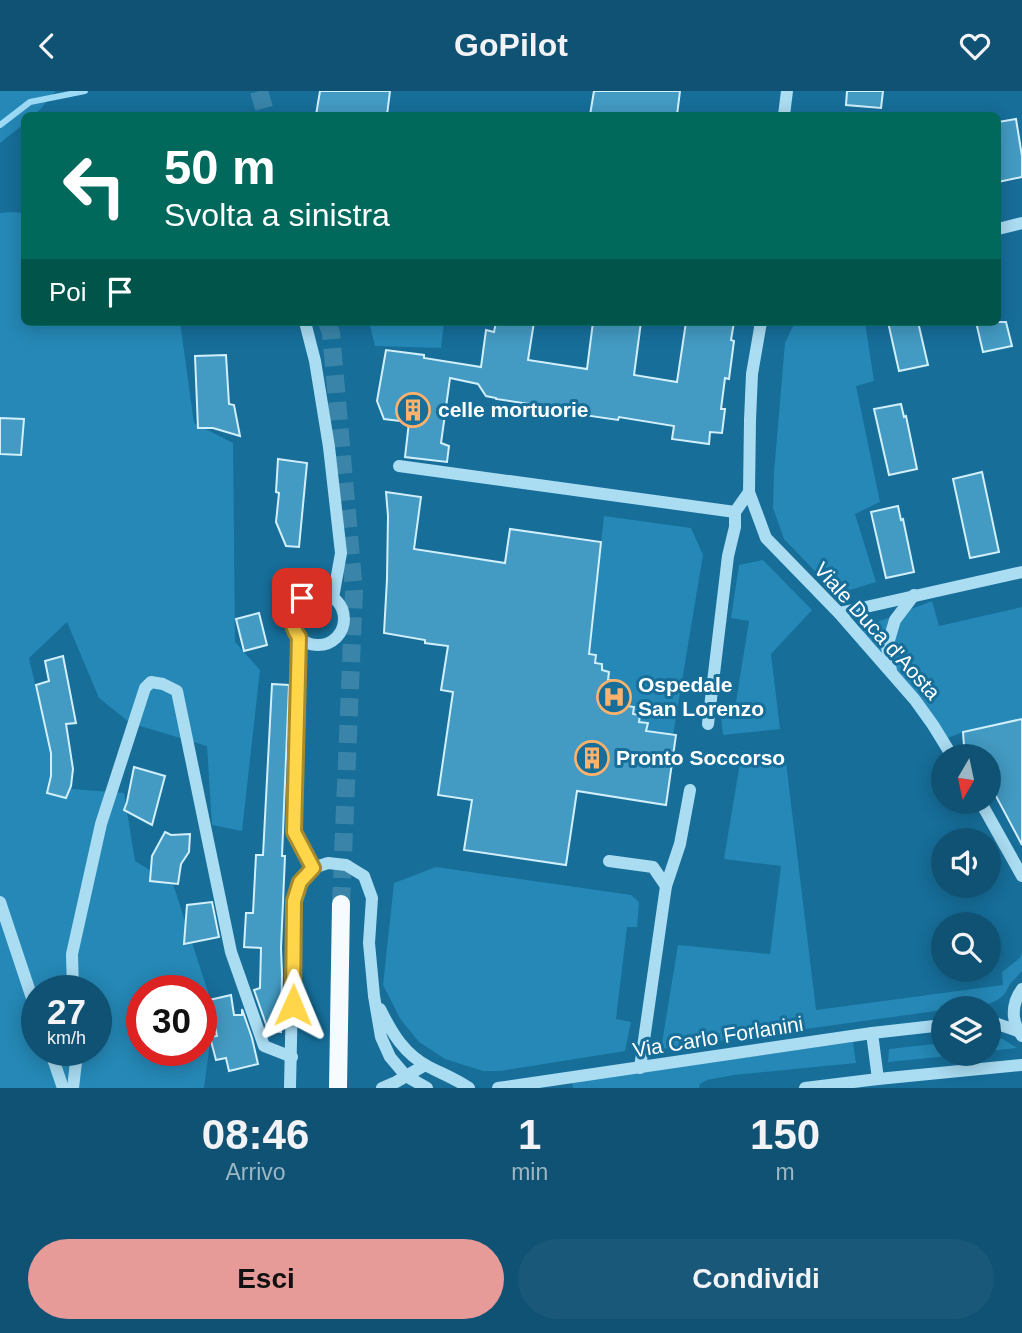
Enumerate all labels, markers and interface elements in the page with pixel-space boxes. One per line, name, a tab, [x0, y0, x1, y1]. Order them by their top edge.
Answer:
icon: back	[28, 27, 66, 65]
text: GoPilot	[454, 27, 568, 63]
icon: heart	[956, 27, 994, 65]
icon: left	[49, 140, 140, 231]
text: 50 m	[164, 140, 276, 194]
text: Svolta a sinistra	[164, 197, 390, 233]
icon: arrive	[101, 273, 139, 311]
text: Poi	[49, 277, 87, 307]
building icon: celle mortuorie	[394, 391, 432, 429]
place label: celle mortuorie	[438, 398, 589, 421]
street label: Viale Duca d'Aosta	[810, 557, 945, 704]
pin	[272, 568, 332, 628]
icon: arrive	[283, 579, 321, 617]
place label: Ospedale San Lorenzo	[638, 673, 764, 720]
hospital icon: Ospedale San Lorenzo	[595, 678, 633, 716]
building icon: Pronto Soccorso	[573, 739, 611, 777]
north arrow	[931, 744, 1001, 814]
map controls	[931, 744, 1001, 1066]
place label: Pronto Soccorso	[616, 746, 785, 769]
button: sound	[931, 828, 1001, 898]
button: search	[931, 912, 1001, 982]
position arrow	[256, 968, 330, 1042]
speed limit sign: 30	[126, 975, 217, 1066]
text: 27	[47, 992, 86, 1031]
button: layers	[931, 996, 1001, 1066]
street label: Via Carlo Forlanini	[631, 1012, 805, 1061]
text: km/h	[47, 1028, 86, 1048]
text: 08:46	[202, 1111, 309, 1158]
text: 1	[518, 1111, 541, 1158]
text: 150	[750, 1111, 820, 1158]
text: Arrivo	[226, 1159, 286, 1185]
text: min	[511, 1159, 548, 1185]
text: m	[776, 1159, 795, 1185]
button: Esci	[28, 1239, 504, 1319]
button: Condividi	[518, 1239, 994, 1319]

